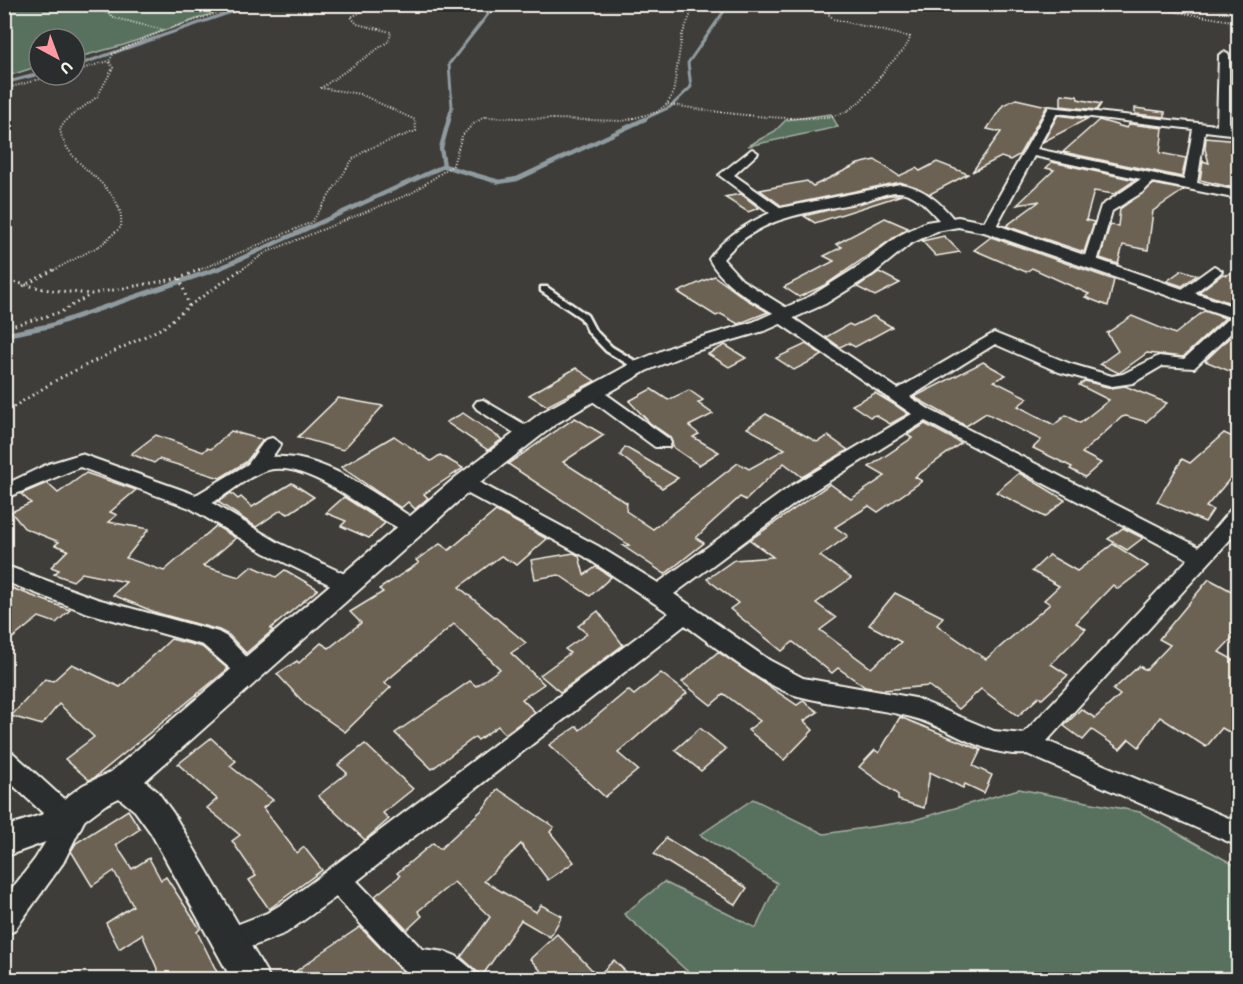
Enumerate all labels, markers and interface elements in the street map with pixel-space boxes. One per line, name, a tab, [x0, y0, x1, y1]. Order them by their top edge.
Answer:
north arrow	[27, 27, 87, 87]
text: U	[56, 57, 77, 79]

